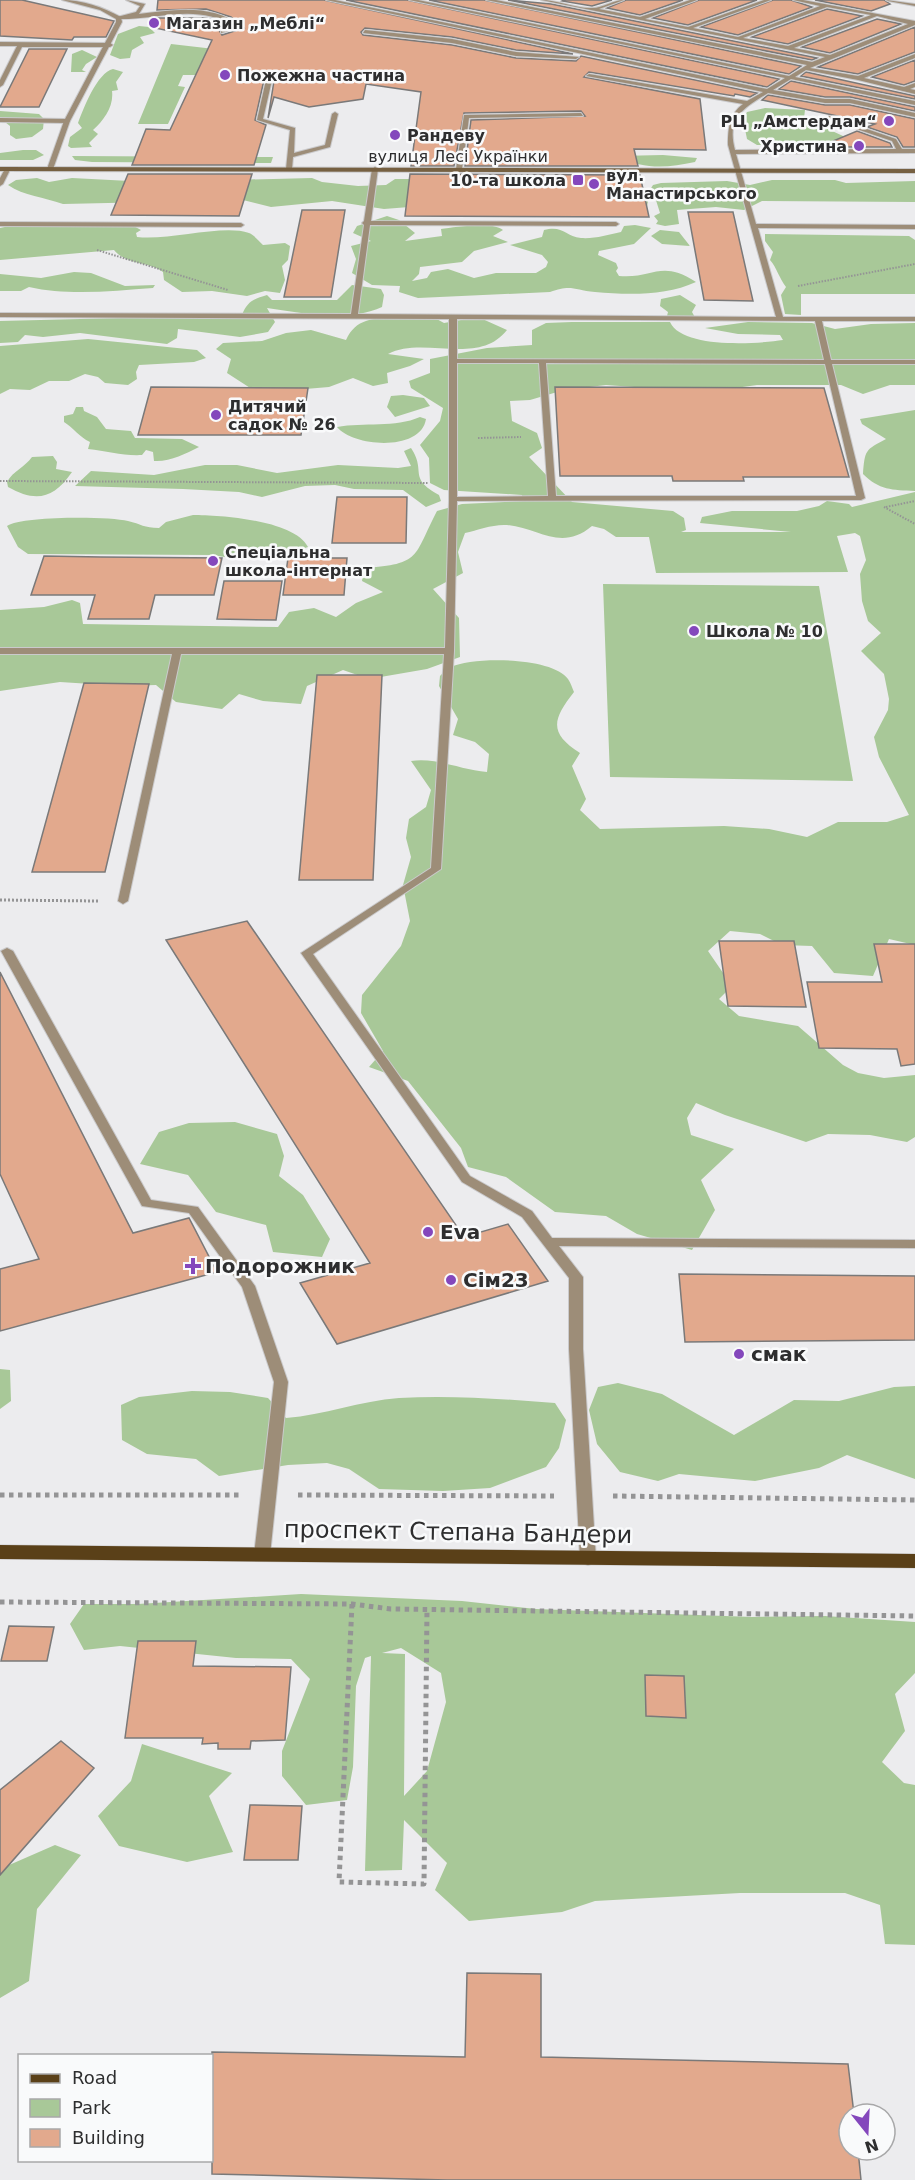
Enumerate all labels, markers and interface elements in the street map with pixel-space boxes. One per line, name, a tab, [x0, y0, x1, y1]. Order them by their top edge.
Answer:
place label: Магазин „Меблі“	[166, 14, 325, 33]
marker: Магазин „Меблі“	[147, 16, 161, 30]
place label: Пожежна частина	[237, 66, 405, 85]
marker: Пожежна частина	[218, 68, 232, 82]
place label: РЦ „Амстердам“	[721, 112, 877, 131]
marker: РЦ „Амстердам“	[882, 114, 896, 128]
place label: Рандеву	[407, 126, 485, 145]
marker: Рандеву	[388, 128, 402, 142]
place label: Христина	[760, 137, 847, 156]
marker: Христина	[852, 139, 866, 153]
street label: вулиця Лесі Українки	[368, 147, 548, 166]
place label: вул. Манастирського	[606, 166, 757, 203]
place label: 10-та школа	[450, 171, 566, 190]
marker: 10-та школа	[571, 173, 585, 187]
marker: вул. Манастирського	[587, 177, 601, 191]
place label: Дитячий садок № 26	[228, 397, 336, 434]
marker: Дитячий садок № 26	[209, 408, 223, 422]
place label: Спеціальна школа-інтернат	[225, 543, 373, 580]
marker: Спеціальна школа-інтернат	[206, 554, 220, 568]
place label: Школа № 10	[706, 622, 823, 641]
marker: Школа № 10	[687, 624, 701, 638]
place label: Eva	[440, 1220, 480, 1244]
marker: Eva	[421, 1225, 435, 1239]
place label: Подорожник	[205, 1254, 355, 1278]
marker: Подорожник	[186, 1259, 200, 1273]
place label: Сім23	[463, 1268, 529, 1292]
marker: Сім23	[444, 1273, 458, 1287]
place label: смак	[751, 1342, 807, 1366]
marker: смак	[732, 1347, 746, 1361]
street label: проспект Степана Бандери	[284, 1515, 632, 1549]
legend	[18, 2054, 213, 2162]
text: Road	[72, 2067, 117, 2088]
text: Park	[72, 2097, 111, 2118]
north arrow	[837, 2102, 897, 2162]
text: Building	[72, 2127, 145, 2148]
text: N	[862, 2135, 881, 2157]

